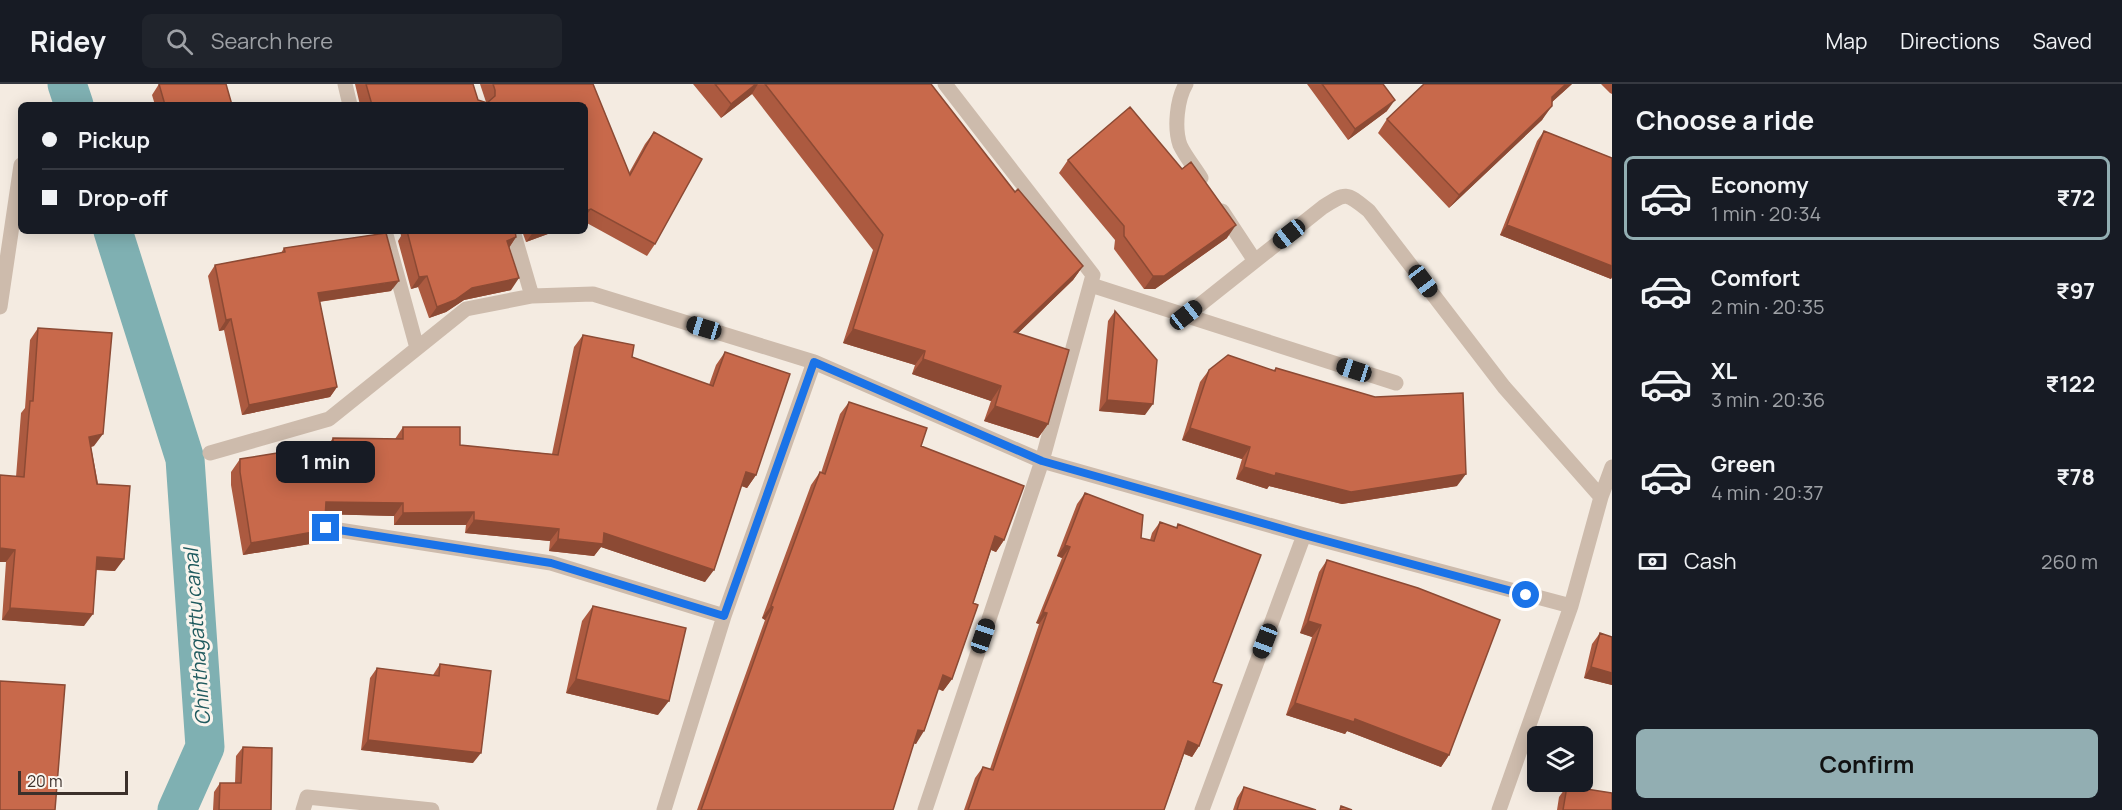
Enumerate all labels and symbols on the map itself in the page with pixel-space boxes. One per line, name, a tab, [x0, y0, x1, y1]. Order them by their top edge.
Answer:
car	[1269, 216, 1309, 252]
car	[1405, 261, 1441, 301]
car	[1166, 297, 1206, 333]
car	[684, 314, 724, 342]
car	[1334, 356, 1374, 384]
callout: 1 min	[276, 441, 376, 483]
route end	[312, 514, 339, 541]
water label: Chinthagattu canal	[177, 545, 216, 726]
route start	[1512, 581, 1539, 608]
car	[969, 616, 997, 656]
car	[1250, 621, 1280, 661]
scale bar	[18, 768, 128, 796]

